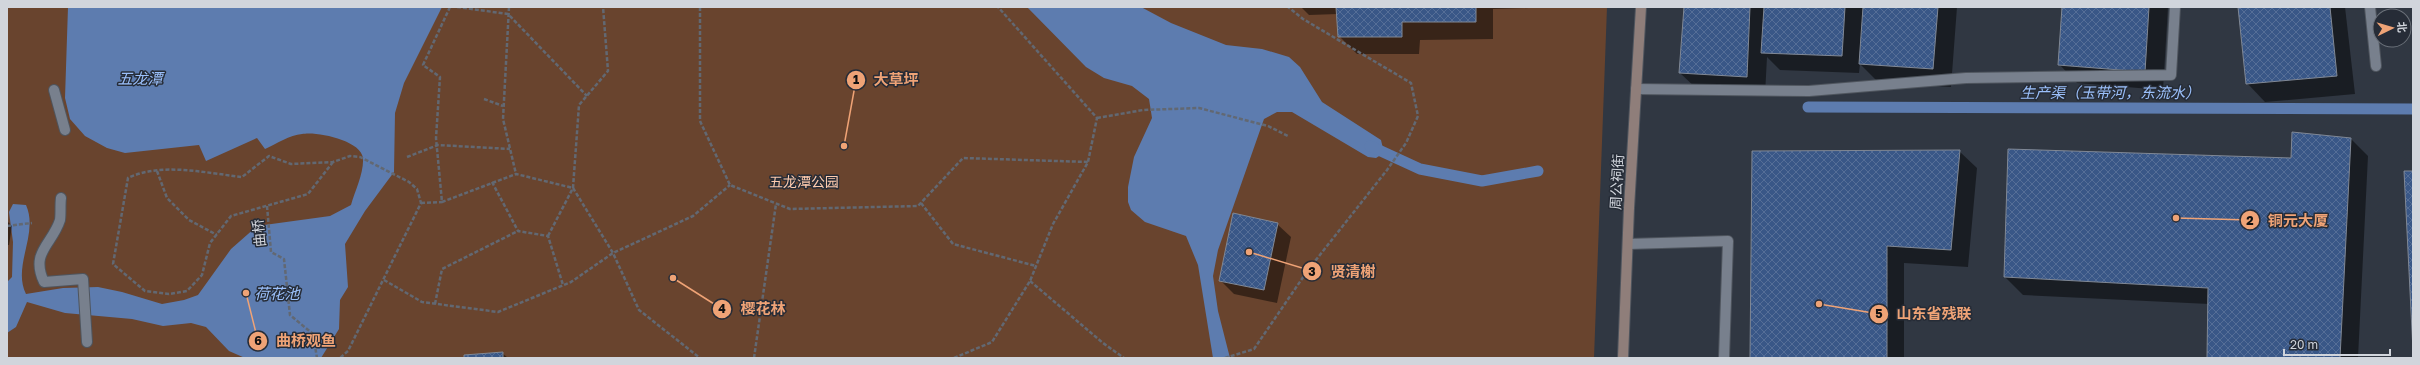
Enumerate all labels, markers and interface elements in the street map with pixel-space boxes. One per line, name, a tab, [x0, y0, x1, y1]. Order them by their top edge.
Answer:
north arrow	[2372, 8, 2412, 48]
text: 北	[2396, 21, 2409, 33]
callout: 大草坪	[846, 66, 927, 93]
water label: 五龙潭	[117, 69, 165, 87]
text: 大草坪	[873, 70, 919, 88]
text: 1	[853, 72, 859, 87]
water label: 生产渠（玉带河，东流水）	[2020, 83, 2200, 101]
street label: 周公祠街	[1607, 154, 1626, 210]
park label: 五龙潭公园	[769, 173, 839, 190]
callout: 铜元大厦	[2240, 207, 2336, 234]
text: 铜元大厦	[2268, 211, 2328, 229]
text: 2	[2246, 213, 2254, 228]
street label: 曲桥	[249, 218, 268, 248]
callout: 贤清榭	[1302, 258, 1383, 285]
text: 贤清榭	[1330, 262, 1376, 280]
text: 3	[1308, 264, 1316, 279]
water label: 荷花池	[254, 284, 301, 302]
callout: 樱花林	[712, 295, 793, 322]
text: 樱花林	[740, 299, 786, 317]
callout: 山东省残联	[1869, 300, 1980, 327]
text: 4	[718, 301, 726, 316]
text: 山东省残联	[1896, 304, 1972, 322]
text: 5	[1875, 306, 1883, 321]
callout: 曲桥观鱼	[248, 328, 344, 355]
text: 曲桥观鱼	[276, 331, 336, 349]
scale bar	[2284, 331, 2390, 357]
text: 6	[254, 333, 262, 348]
text: 20 m	[2290, 337, 2318, 352]

